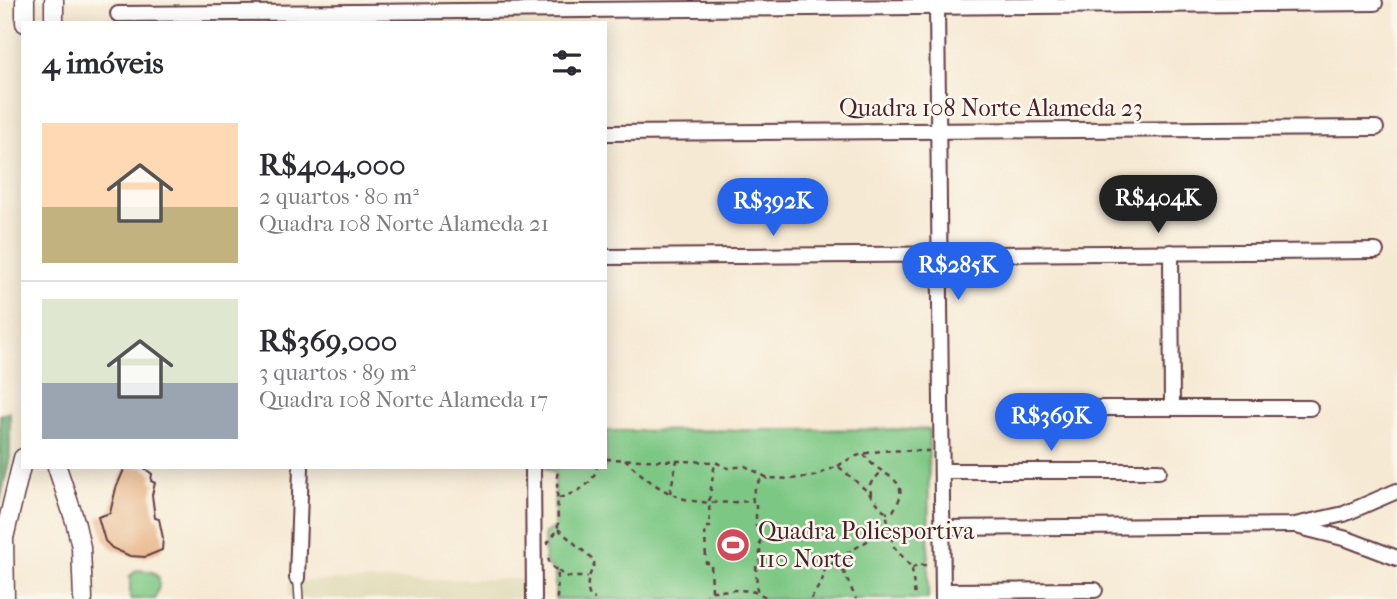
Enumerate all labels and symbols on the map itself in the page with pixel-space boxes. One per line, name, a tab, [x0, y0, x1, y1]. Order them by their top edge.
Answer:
street label: Quadra 108 Norte Alameda 23	[839, 94, 1143, 122]
pin: R$404K	[1101, 176, 1215, 235]
pin: R$392K	[716, 178, 830, 238]
pin: R$285K	[901, 243, 1015, 302]
pin: R$369K	[994, 393, 1108, 453]
place label: Quadra Poliesportiva 110 Norte	[758, 517, 975, 573]
sports icon: Quadra Poliesportiva 110 Norte	[714, 526, 752, 564]

